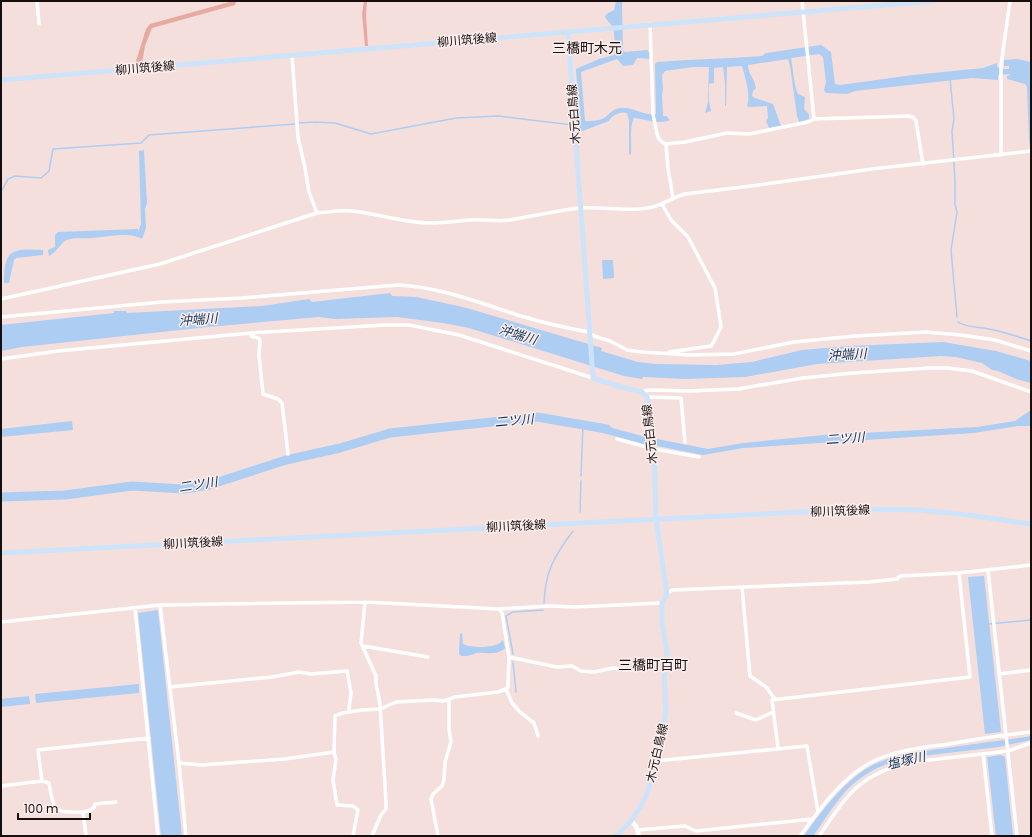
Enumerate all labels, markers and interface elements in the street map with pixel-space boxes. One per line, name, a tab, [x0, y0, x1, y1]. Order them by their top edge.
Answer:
street label: 柳川筑後線	[436, 28, 498, 51]
district label: 三橋町木元	[552, 38, 622, 58]
street label: 柳川筑後線	[114, 56, 176, 79]
street label: 木元白鳥線	[563, 84, 584, 145]
water label: 沖端川	[178, 309, 220, 330]
water label: 沖端川	[496, 320, 541, 350]
water label: 沖端川	[827, 344, 869, 365]
street label: 木元白鳥線	[638, 403, 661, 465]
water label: 二ツ川	[494, 409, 536, 432]
water label: 二ツ川	[825, 428, 867, 449]
water label: 二ツ川	[177, 472, 221, 497]
street label: 柳川筑後線	[810, 501, 870, 520]
street label: 柳川筑後線	[486, 515, 546, 536]
street label: 柳川筑後線	[163, 532, 223, 553]
district label: 三橋町百町	[618, 655, 688, 675]
street label: 木元白鳥線	[641, 722, 672, 784]
water label: 塩塚川	[885, 746, 929, 774]
scale bar	[18, 795, 90, 821]
text: 100 m	[24, 800, 58, 817]

